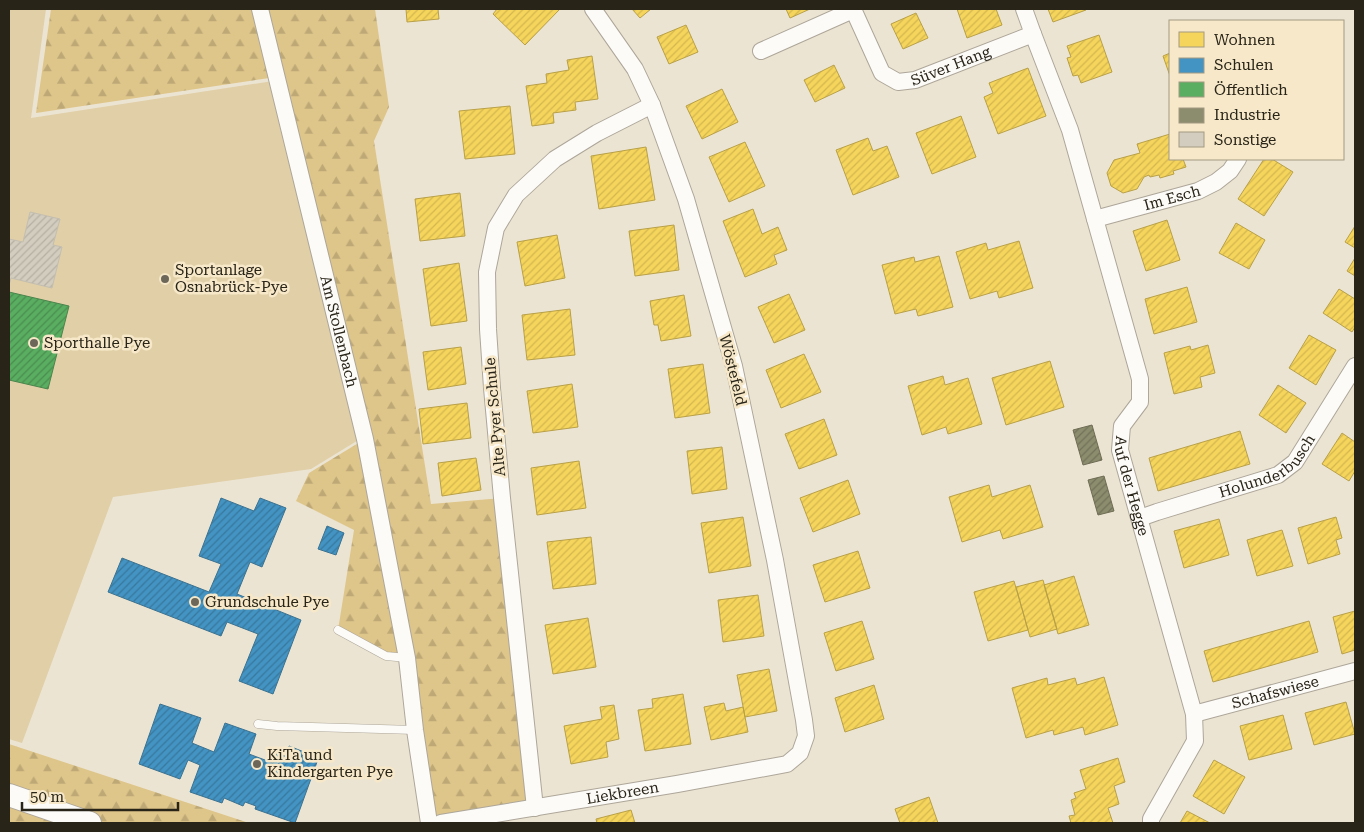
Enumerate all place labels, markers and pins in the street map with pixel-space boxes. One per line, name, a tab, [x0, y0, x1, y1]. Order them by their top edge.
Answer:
place label: Sportanlage Osnabrück-Pye	[175, 261, 288, 296]
marker: Sportanlage Osnabrück-Pye	[159, 273, 171, 285]
place label: Sporthalle Pye	[44, 334, 150, 352]
marker: Sporthalle Pye	[28, 337, 40, 349]
place label: Grundschule Pye	[205, 593, 329, 611]
marker: Grundschule Pye	[189, 596, 201, 608]
place label: KiTa und Kindergarten Pye	[267, 746, 393, 781]
marker: KiTa und Kindergarten Pye	[251, 758, 263, 770]

